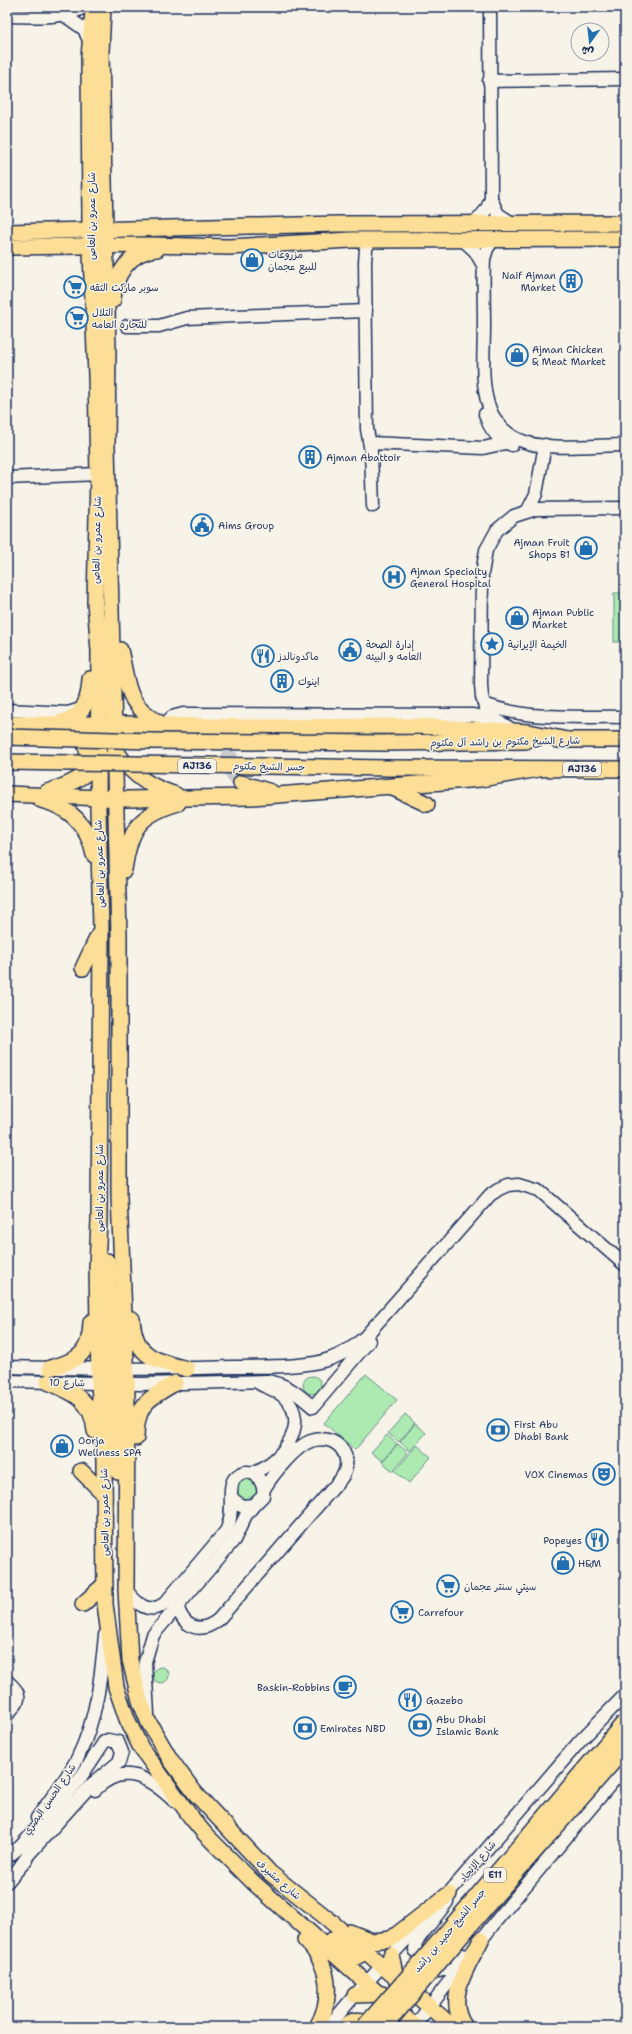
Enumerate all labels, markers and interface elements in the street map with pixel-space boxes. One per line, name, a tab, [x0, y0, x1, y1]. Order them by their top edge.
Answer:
north arrow	[570, 22, 610, 62]
text: ش	[580, 42, 595, 60]
street label: شارع عمرو بن العاص	[85, 172, 99, 260]
shop icon: مزروعات للبيع عجمان	[239, 247, 265, 273]
place label: مزروعات للبيع عجمان	[268, 248, 317, 274]
building icon: Naif Ajman Market	[558, 268, 584, 294]
place label: Naif Ajman Market	[502, 269, 556, 294]
supermarket icon: سوبر ماركت الثقه	[62, 274, 88, 300]
place label: سوبر ماركت الثقه	[90, 281, 159, 294]
supermarket icon: التلال للتجاره العامه	[64, 305, 90, 331]
place label: التلال للتجاره العامه	[92, 306, 147, 331]
shop icon: Ajman Chicken & Meat Market	[504, 342, 530, 368]
place label: Ajman Chicken & Meat Market	[532, 343, 606, 368]
building icon: Ajman Abattoir	[297, 444, 323, 470]
place label: Ajman Abattoir	[326, 451, 401, 464]
street label: شارع عمرو بن العاص	[89, 496, 105, 584]
public building icon: Aims Group	[189, 512, 215, 538]
place label: Aims Group	[218, 519, 274, 532]
shop icon: Ajman Fruit Shops B1	[573, 535, 599, 561]
place label: Ajman Fruit Shops B1	[513, 536, 570, 561]
hospital icon: Ajman Specialty General Hospital	[381, 564, 407, 590]
place label: Ajman Specialty General Hospital	[410, 565, 491, 590]
shop icon: Ajman Public Market	[504, 605, 530, 631]
place label: Ajman Public Market	[532, 606, 594, 631]
place icon: الخيمة الإيرانية	[479, 631, 505, 657]
public building icon: إدارة الصحة العامه و البيئه	[337, 637, 363, 663]
place label: إدارة الصحة العامه و البيئه	[366, 638, 421, 663]
place label: الخيمة الإيرانية	[508, 638, 567, 652]
restaurant icon: ماكدونالدز	[250, 643, 276, 669]
place label: ماكدونالدز	[277, 650, 319, 663]
building icon: اينوك	[269, 668, 295, 694]
place label: اينوك	[298, 675, 320, 689]
street label: شارع الشيخ مكتوم بن راشد آل مكتوم	[430, 734, 581, 750]
road number: AJ136	[178, 759, 216, 773]
street label: جسر الشيخ مكتوم	[233, 759, 305, 775]
road number: AJ136	[563, 762, 601, 776]
street label: شارع عمرو بن العاص	[91, 819, 109, 908]
street label: شارع عمرو بن العاص	[93, 1144, 107, 1232]
street label: شارع 10	[49, 1376, 85, 1390]
bank icon: First Abu Dhabi Bank	[485, 1417, 511, 1443]
place label: First Abu Dhabi Bank	[514, 1418, 569, 1443]
shop icon: Oorja Wellness SPA	[49, 1433, 75, 1459]
place label: Oorja Wellness SPA	[78, 1434, 142, 1459]
theatre icon: VOX Cinemas	[591, 1461, 617, 1487]
street label: شارع عمرو بن العاص	[97, 1468, 113, 1556]
place label: VOX Cinemas	[524, 1468, 588, 1481]
restaurant icon: Popeyes	[584, 1527, 610, 1553]
place label: Popeyes	[543, 1534, 582, 1547]
shop icon: H&M	[550, 1550, 576, 1576]
place label: H&M	[578, 1557, 602, 1570]
supermarket icon: سيتي سنتر عجمان	[435, 1573, 461, 1599]
place label: سيتي سنتر عجمان	[464, 1580, 537, 1596]
supermarket icon: Carrefour	[389, 1599, 415, 1625]
place label: Carrefour	[418, 1606, 464, 1619]
cafe icon: Baskin-Robbins	[332, 1674, 358, 1700]
place label: Baskin-Robbins	[257, 1681, 330, 1694]
restaurant icon: Gazebo	[397, 1687, 423, 1713]
place label: Gazebo	[426, 1694, 463, 1707]
bank icon: Abu Dhabi Islamic Bank	[407, 1712, 433, 1738]
place label: Abu Dhabi Islamic Bank	[436, 1713, 499, 1738]
bank icon: Emirates NBD	[292, 1715, 318, 1741]
place label: Emirates NBD	[320, 1722, 386, 1735]
street label: شارع الحسن البصري	[20, 1761, 81, 1838]
street label: شارع الإتحاد	[456, 1838, 500, 1885]
street label: شارع مشيرف	[253, 1856, 304, 1903]
road number: E11	[484, 1868, 506, 1882]
street label: جسر الشيخ حميد بن راشد	[410, 1886, 489, 1976]

